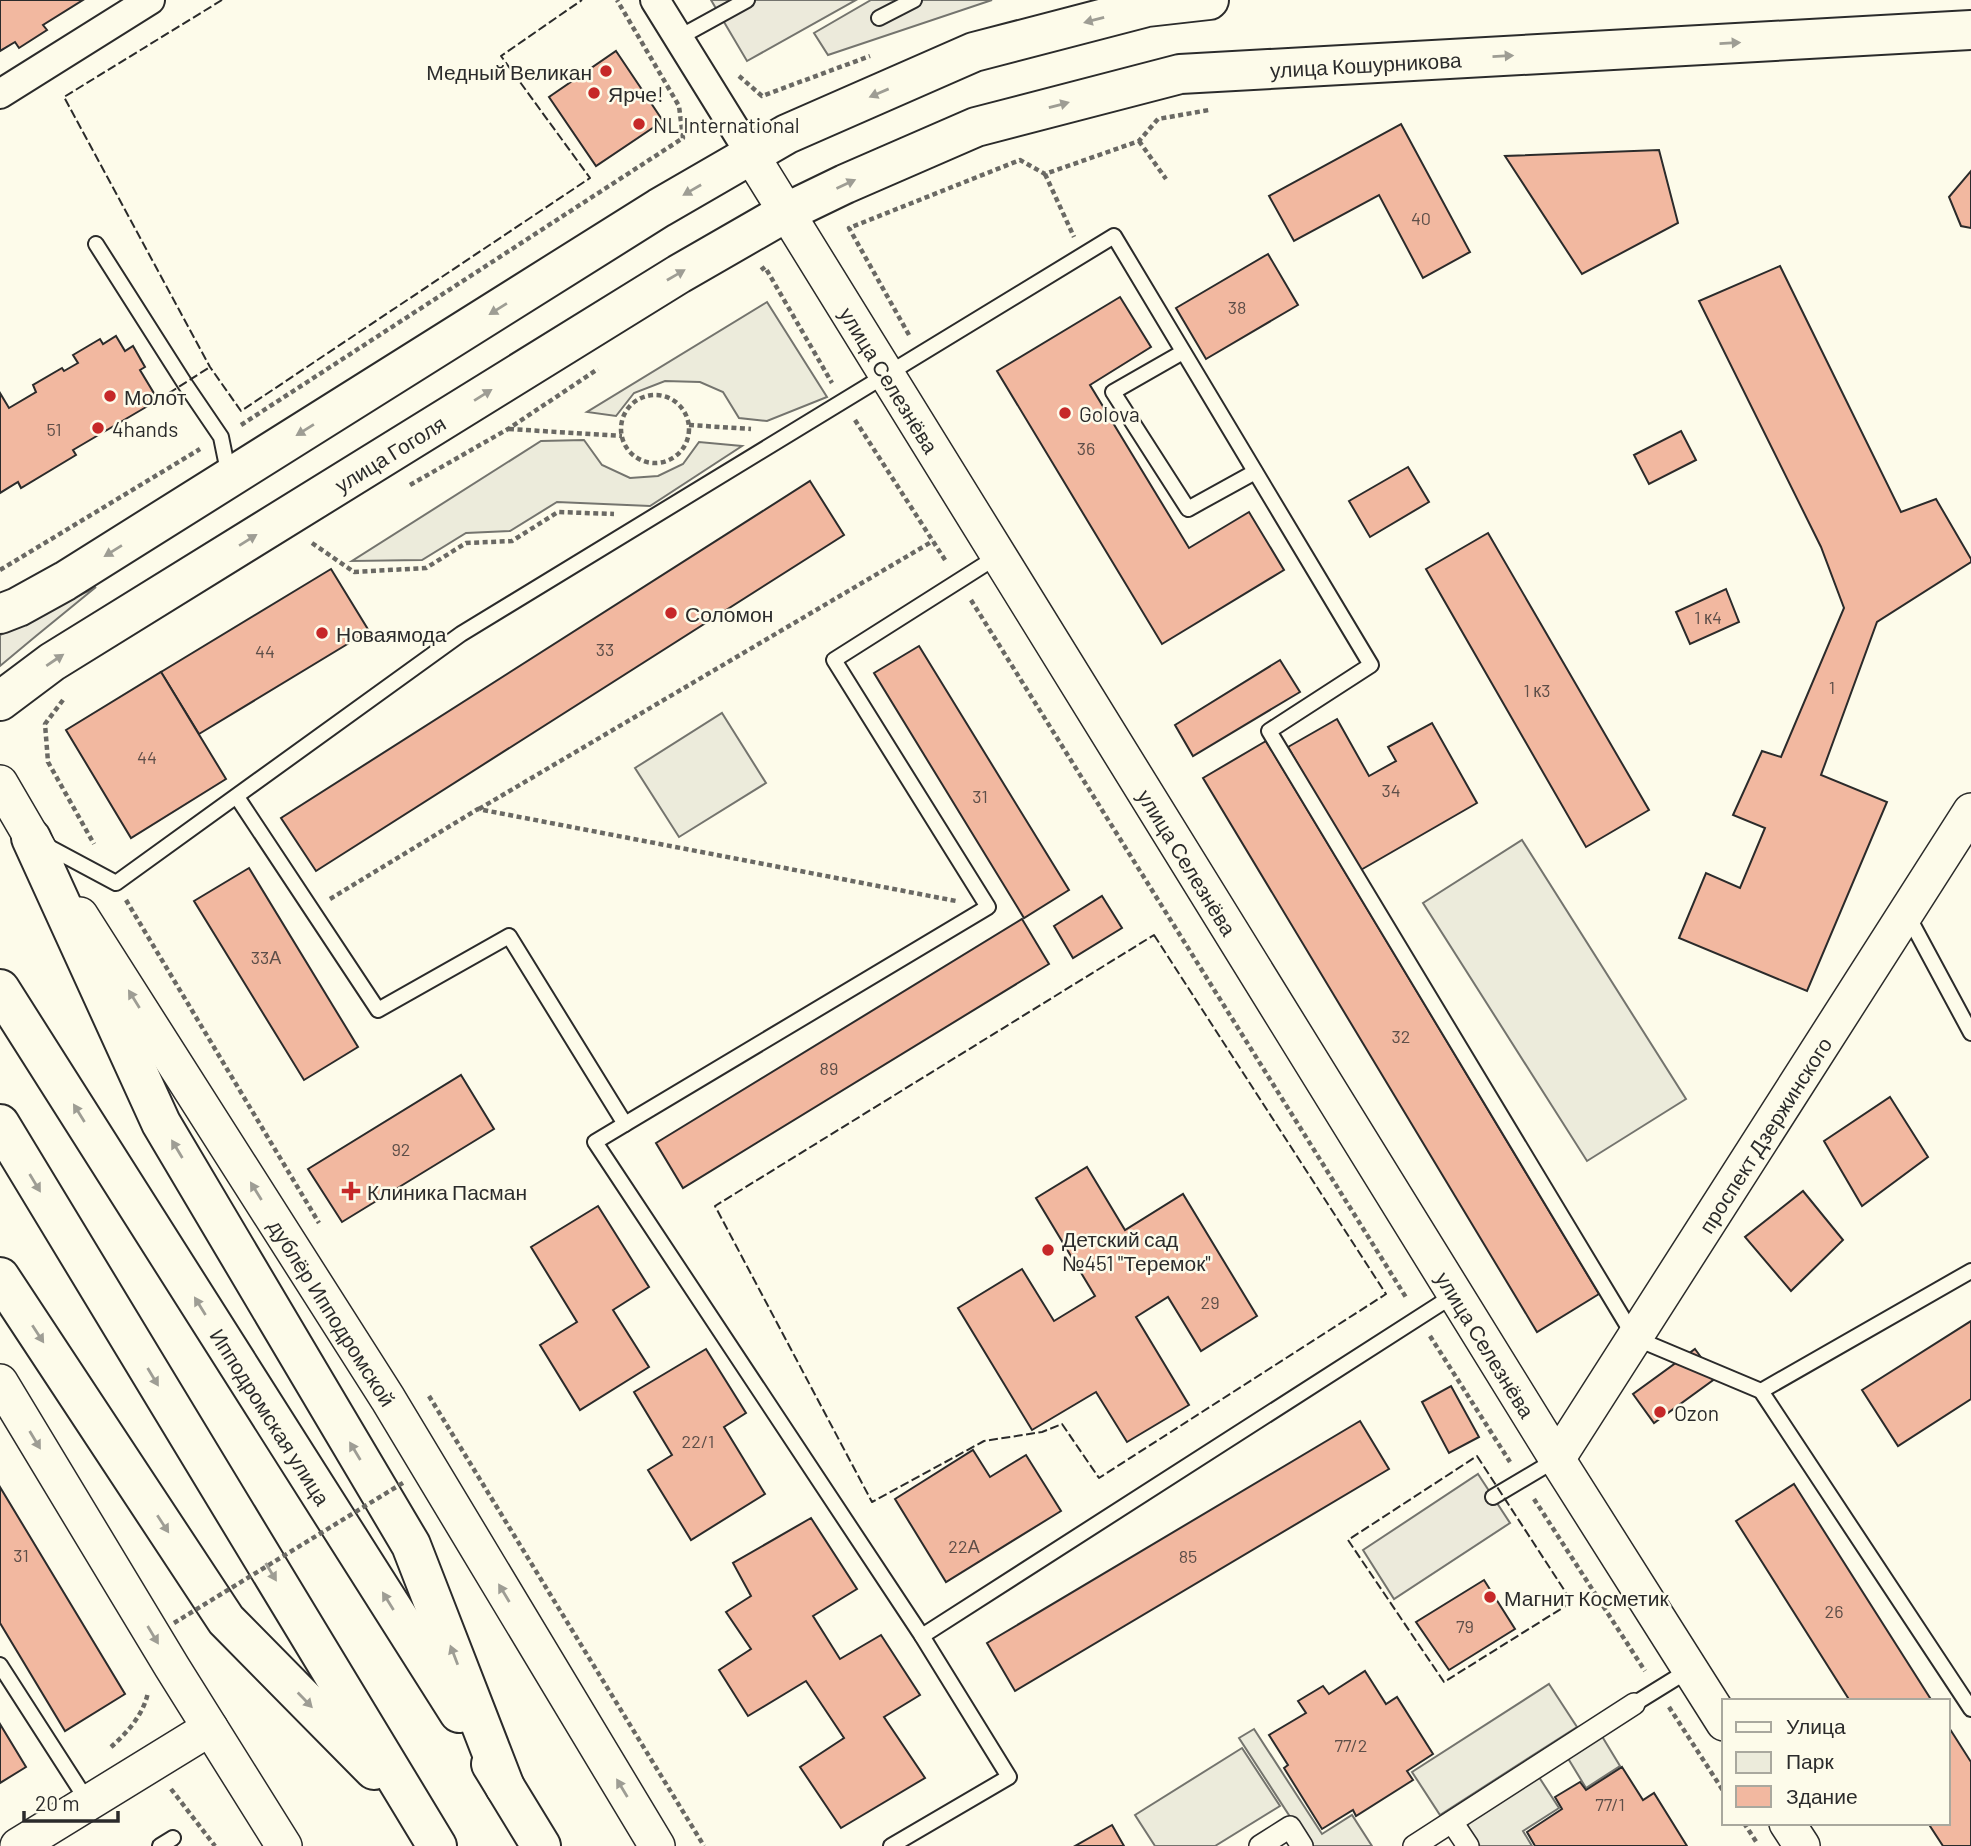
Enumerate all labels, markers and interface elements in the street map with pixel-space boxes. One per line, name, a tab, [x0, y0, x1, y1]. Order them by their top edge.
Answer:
one-way arrow	[1083, 16, 1104, 26]
one-way arrow	[1719, 37, 1741, 48]
street label: улица Кошурникова	[1269, 46, 1463, 81]
one-way arrow	[1492, 50, 1514, 61]
place label: Медный Великан	[426, 59, 592, 84]
marker: Медный Великан	[598, 63, 614, 79]
place label: Ярче!	[608, 81, 664, 106]
marker: Ярче!	[586, 85, 602, 101]
one-way arrow	[868, 87, 889, 98]
one-way arrow	[1048, 99, 1070, 110]
place label: NL International	[653, 112, 800, 137]
marker: NL International	[631, 116, 647, 132]
one-way arrow	[836, 178, 856, 189]
one-way arrow	[682, 183, 701, 196]
house number: 40	[1411, 207, 1431, 229]
one-way arrow	[667, 269, 686, 282]
house number: 38	[1228, 296, 1246, 318]
street label: улица Селезнёва	[835, 302, 945, 457]
one-way arrow	[489, 303, 508, 316]
place label: Молот	[124, 384, 187, 409]
marker: Молот	[102, 388, 118, 404]
one-way arrow	[473, 388, 492, 401]
place label: Golova	[1079, 401, 1140, 426]
marker: Golova	[1057, 405, 1073, 421]
street label: улица Гоголя	[330, 409, 450, 497]
place label: 4hands	[112, 416, 178, 441]
house number: 51	[46, 418, 62, 440]
marker: 4hands	[90, 420, 106, 436]
one-way arrow	[296, 423, 315, 436]
house number: 36	[1077, 437, 1095, 459]
one-way arrow	[238, 534, 257, 547]
one-way arrow	[103, 544, 122, 557]
place label: Соломон	[685, 601, 773, 626]
marker: Соломон	[663, 605, 679, 621]
house number: 1 к4	[1694, 606, 1722, 628]
place label: Новаямода	[336, 621, 447, 646]
marker: Новаямода	[314, 625, 330, 641]
house number: 33	[596, 638, 614, 660]
house number: 44	[255, 640, 275, 662]
one-way arrow	[45, 654, 64, 667]
house number: 1	[1829, 676, 1835, 698]
house number: 1 к3	[1523, 679, 1551, 701]
house number: 44	[137, 746, 157, 768]
house number: 34	[1381, 779, 1401, 801]
street label: улица Селезнёва	[1133, 784, 1243, 940]
house number: 31	[972, 785, 988, 807]
house number: 33А	[251, 946, 281, 968]
one-way arrow	[127, 989, 140, 1009]
house number: 32	[1392, 1025, 1410, 1047]
street label: проспект Дзержинского	[1693, 1032, 1836, 1237]
house number: 89	[820, 1057, 838, 1079]
one-way arrow	[72, 1104, 85, 1123]
house number: 92	[391, 1138, 411, 1160]
one-way arrow	[171, 1140, 183, 1159]
one-way arrow	[29, 1173, 42, 1192]
place label: Клиника Пасман	[367, 1179, 527, 1204]
one-way arrow	[249, 1181, 262, 1201]
marker: Клиника Пасман	[341, 1181, 361, 1201]
street label: дублёр Ипподромской	[264, 1214, 402, 1410]
place label: Детский сад №451 "Теремок"	[1062, 1226, 1211, 1275]
marker: Детский сад №451 "Теремок"	[1040, 1242, 1056, 1258]
street label: улица Селезнёва	[1431, 1267, 1541, 1422]
house number: 29	[1200, 1291, 1220, 1313]
one-way arrow	[194, 1296, 207, 1315]
street label: Ипподромская улица	[206, 1323, 336, 1510]
one-way arrow	[31, 1325, 44, 1344]
one-way arrow	[147, 1368, 159, 1387]
place label: Ozon	[1674, 1400, 1719, 1425]
marker: Ozon	[1652, 1404, 1668, 1420]
house number: 22/1	[682, 1430, 714, 1452]
one-way arrow	[29, 1431, 42, 1450]
one-way arrow	[349, 1441, 361, 1460]
one-way arrow	[156, 1515, 170, 1533]
house number: 22А	[948, 1535, 980, 1557]
house number: 31	[13, 1544, 29, 1566]
house number: 85	[1179, 1545, 1197, 1567]
one-way arrow	[265, 1562, 277, 1581]
one-way arrow	[498, 1583, 511, 1602]
place label: Магнит Косметик	[1504, 1585, 1669, 1610]
marker: Магнит Косметик	[1482, 1589, 1498, 1605]
one-way arrow	[381, 1592, 394, 1611]
house number: 26	[1825, 1600, 1843, 1622]
house number: 79	[1456, 1615, 1474, 1637]
one-way arrow	[146, 1625, 159, 1644]
one-way arrow	[448, 1644, 459, 1665]
one-way arrow	[297, 1692, 314, 1709]
legend	[1722, 1699, 1950, 1825]
text: Улица	[1786, 1713, 1846, 1738]
house number: 77/2	[1335, 1734, 1367, 1756]
text: Парк	[1786, 1748, 1834, 1773]
one-way arrow	[616, 1778, 628, 1797]
scale bar	[24, 1780, 119, 1824]
text: Здание	[1786, 1783, 1858, 1808]
text: 20 m	[35, 1790, 80, 1815]
house number: 77/1	[1595, 1793, 1625, 1815]

